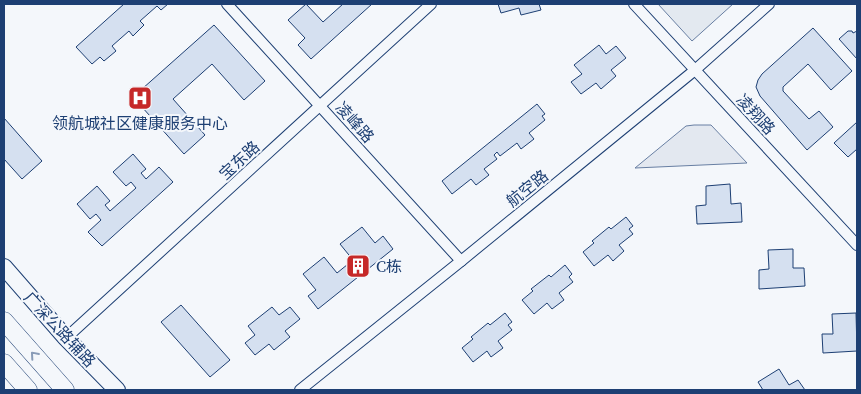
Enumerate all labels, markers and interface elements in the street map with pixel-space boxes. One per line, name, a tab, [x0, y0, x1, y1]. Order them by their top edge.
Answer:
hospital icon: 领航城社区健康服务中心	[127, 85, 153, 111]
street label: 凌翔路	[732, 89, 780, 139]
street label: 凌峰路	[331, 97, 379, 147]
place label: 领航城社区健康服务中心	[52, 112, 228, 134]
street label: 宝东路	[214, 136, 264, 184]
street label: 航空路	[501, 164, 553, 212]
building icon: C栋	[345, 253, 371, 279]
place label: C栋	[376, 255, 402, 277]
street label: 广深公路辅路	[19, 286, 101, 372]
one-way arrow	[31, 352, 40, 361]

